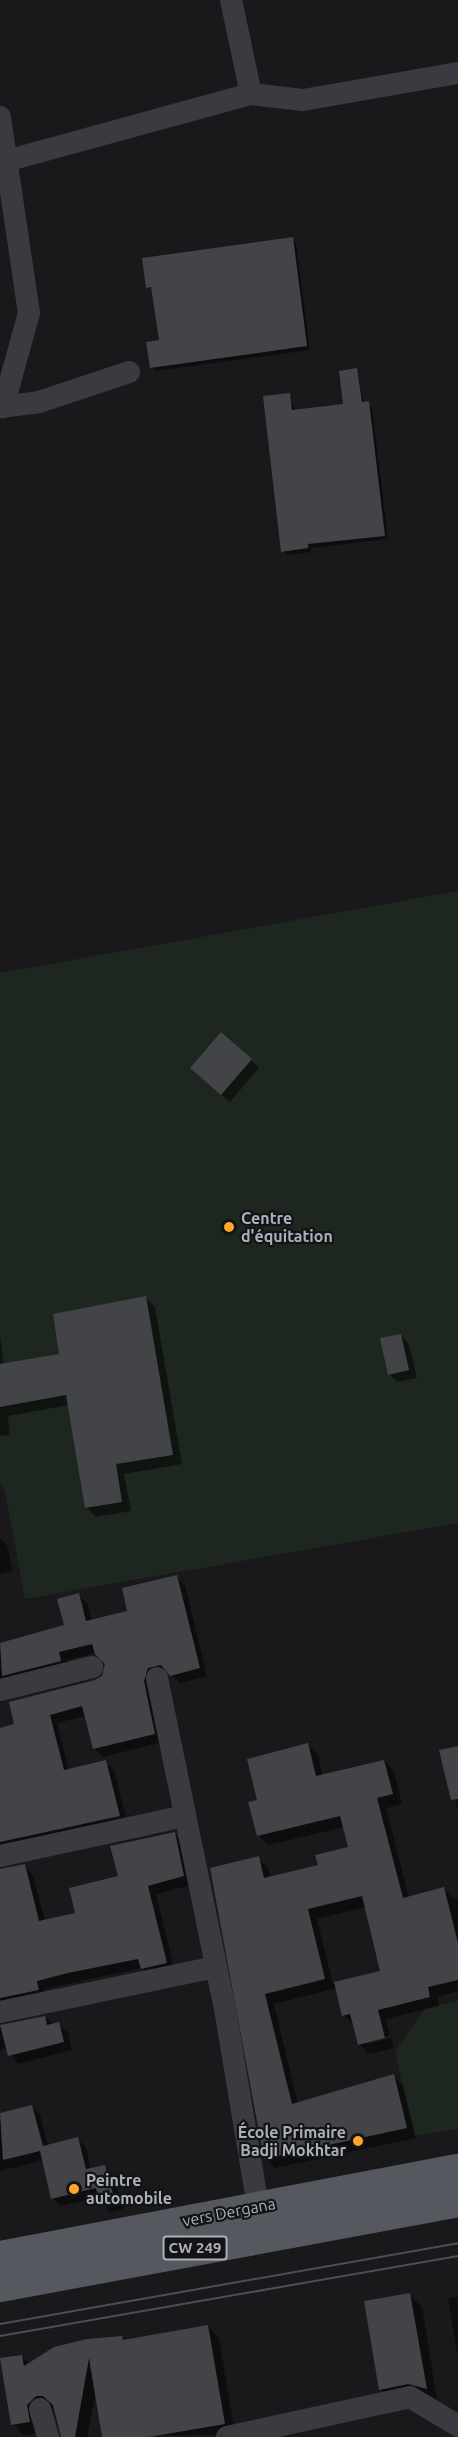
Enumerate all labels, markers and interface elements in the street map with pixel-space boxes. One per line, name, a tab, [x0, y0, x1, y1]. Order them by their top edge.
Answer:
place label: Centre d'équitation	[241, 1208, 333, 1246]
marker: Centre d'équitation	[222, 1220, 236, 1234]
place label: École Primaire Badji Mokhtar	[238, 2122, 346, 2160]
marker: École Primaire Badji Mokhtar	[351, 2134, 365, 2148]
place label: Peintre automobile	[86, 2170, 172, 2208]
marker: Peintre automobile	[67, 2182, 81, 2196]
street label: vers Dergana	[181, 2194, 277, 2230]
road number: CW 249	[162, 2236, 228, 2260]

